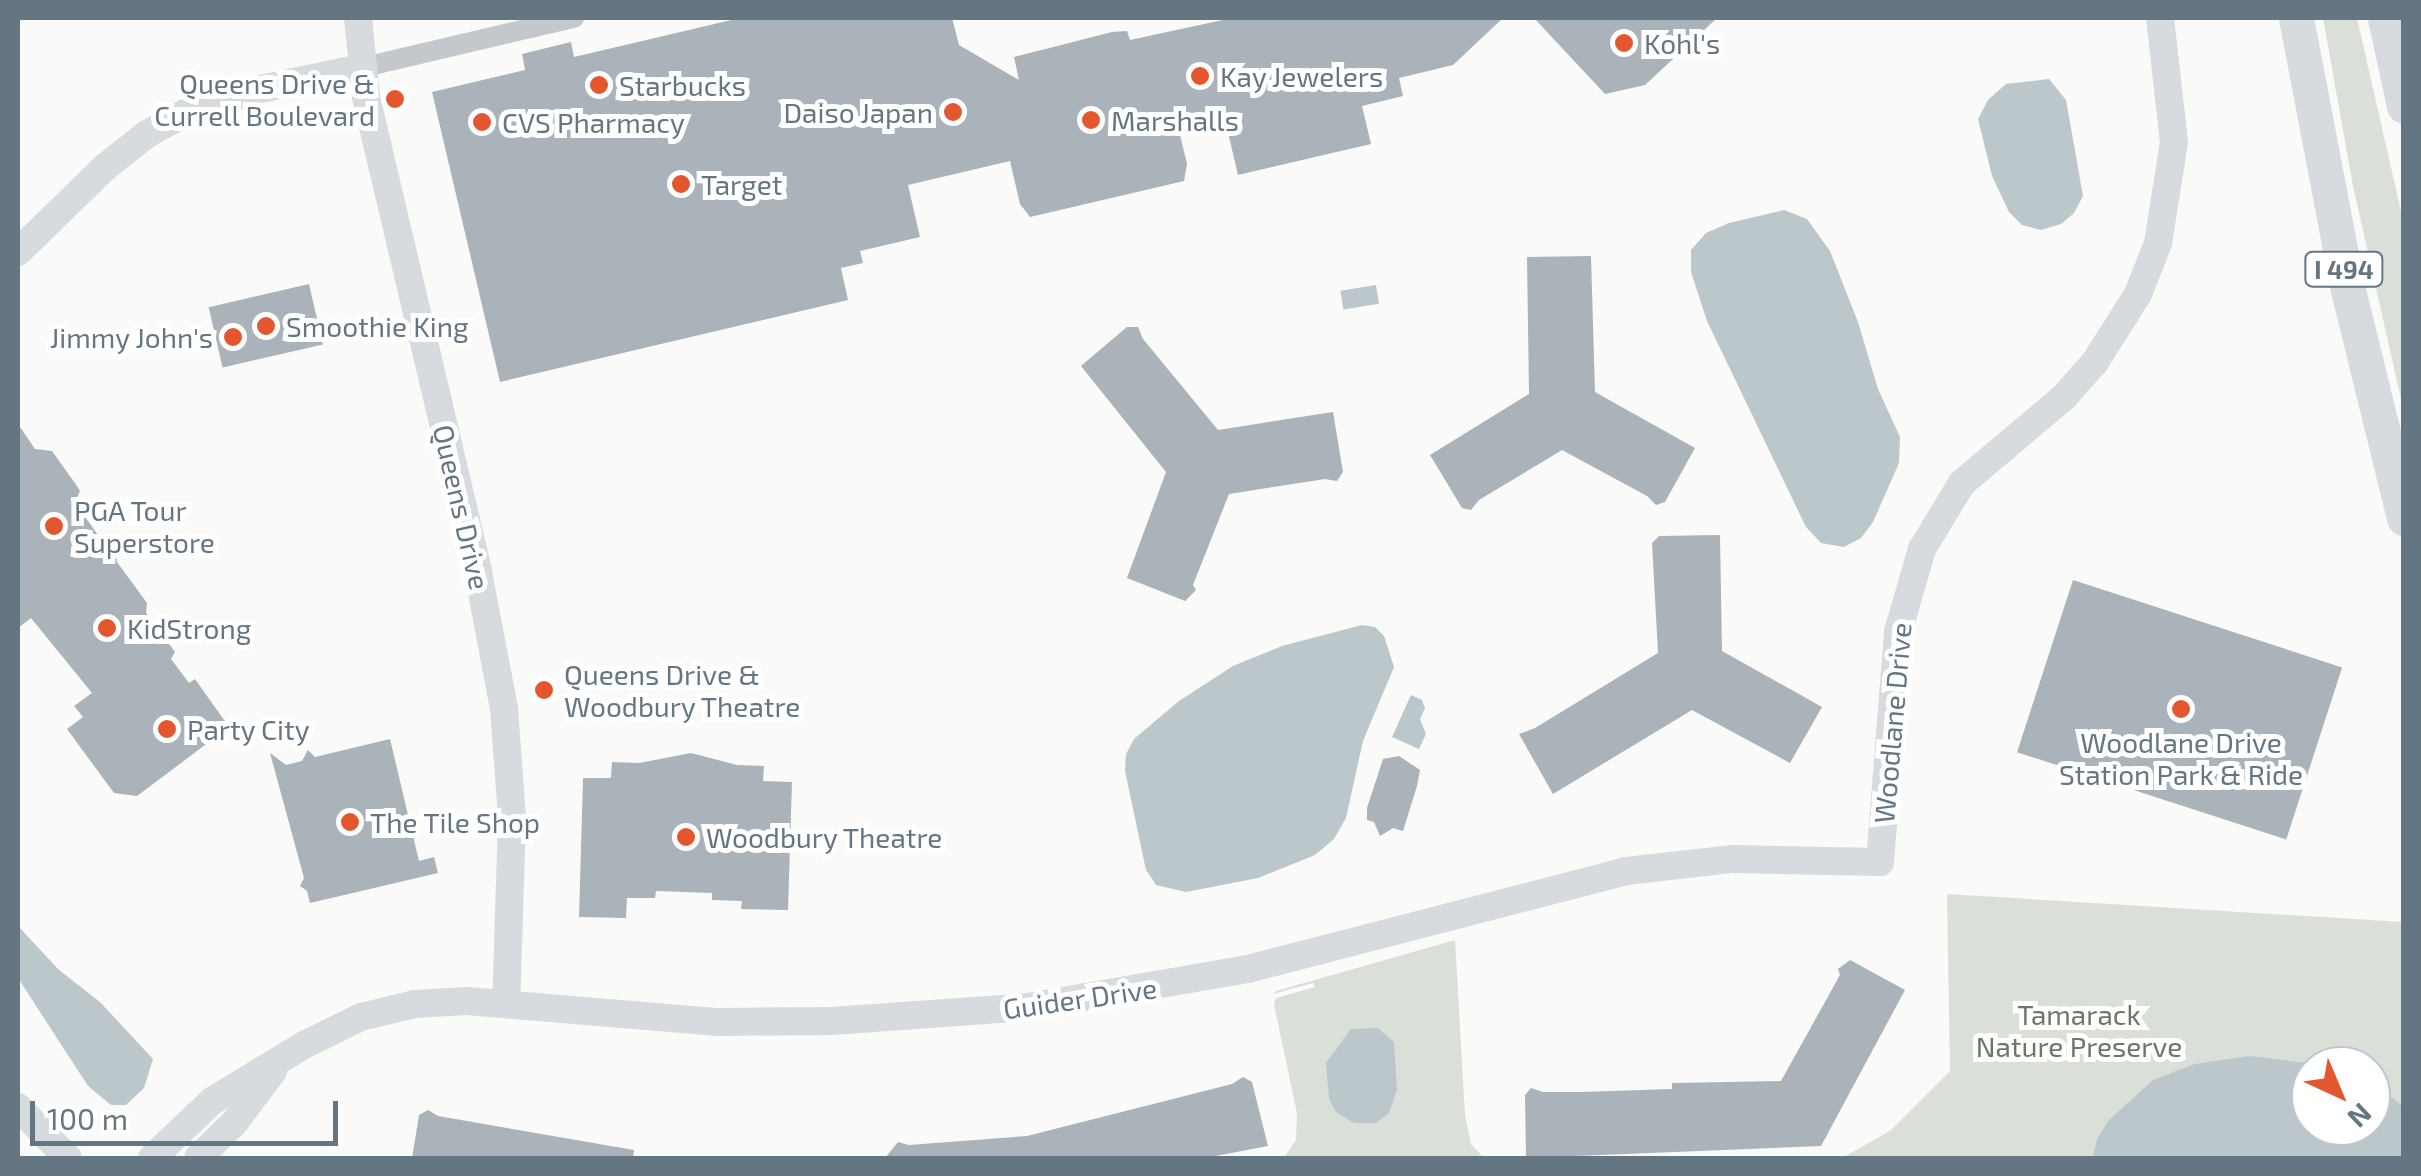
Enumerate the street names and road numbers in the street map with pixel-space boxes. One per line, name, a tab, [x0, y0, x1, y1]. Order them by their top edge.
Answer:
road number: I 494	[2304, 249, 2384, 289]
street label: Queens Drive	[427, 421, 497, 593]
street label: Woodlane Drive	[1866, 621, 1918, 825]
street label: Guider Drive	[1001, 971, 1159, 1025]

